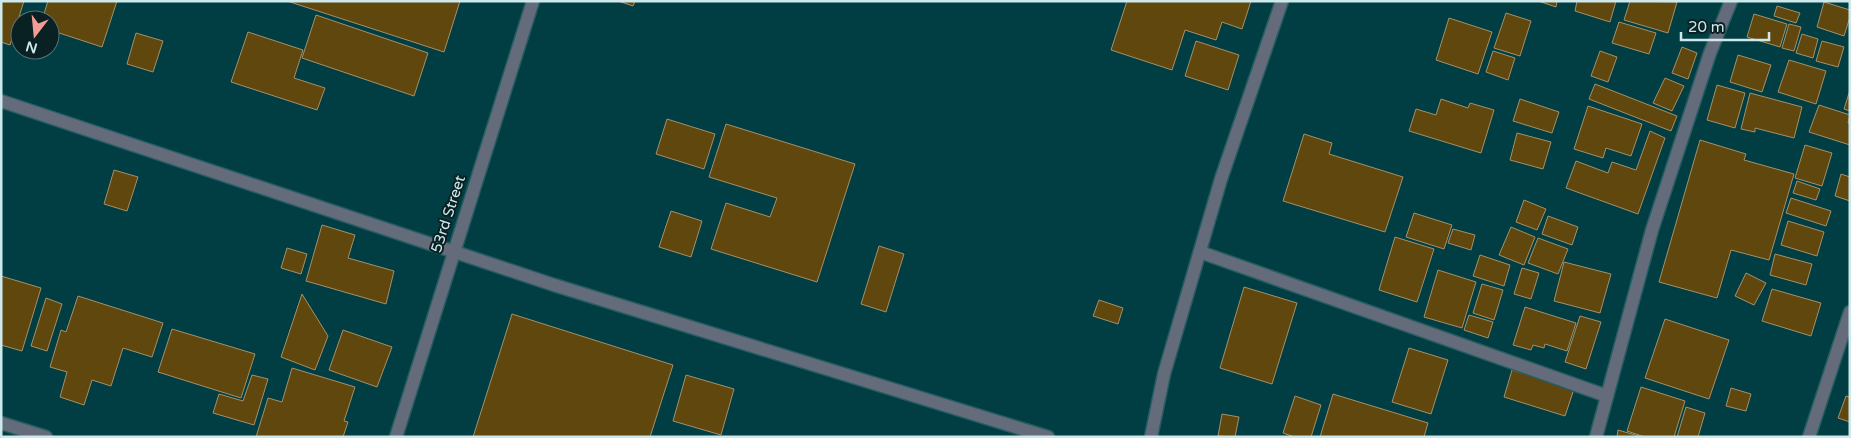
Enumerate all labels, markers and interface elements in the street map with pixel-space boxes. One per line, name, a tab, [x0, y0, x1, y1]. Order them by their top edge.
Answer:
north arrow	[10, 10, 60, 60]
scale bar	[1681, 10, 1768, 42]
text: 20 m	[1688, 18, 1725, 36]
text: N	[24, 37, 39, 57]
street label: 53rd Street	[427, 173, 469, 255]

